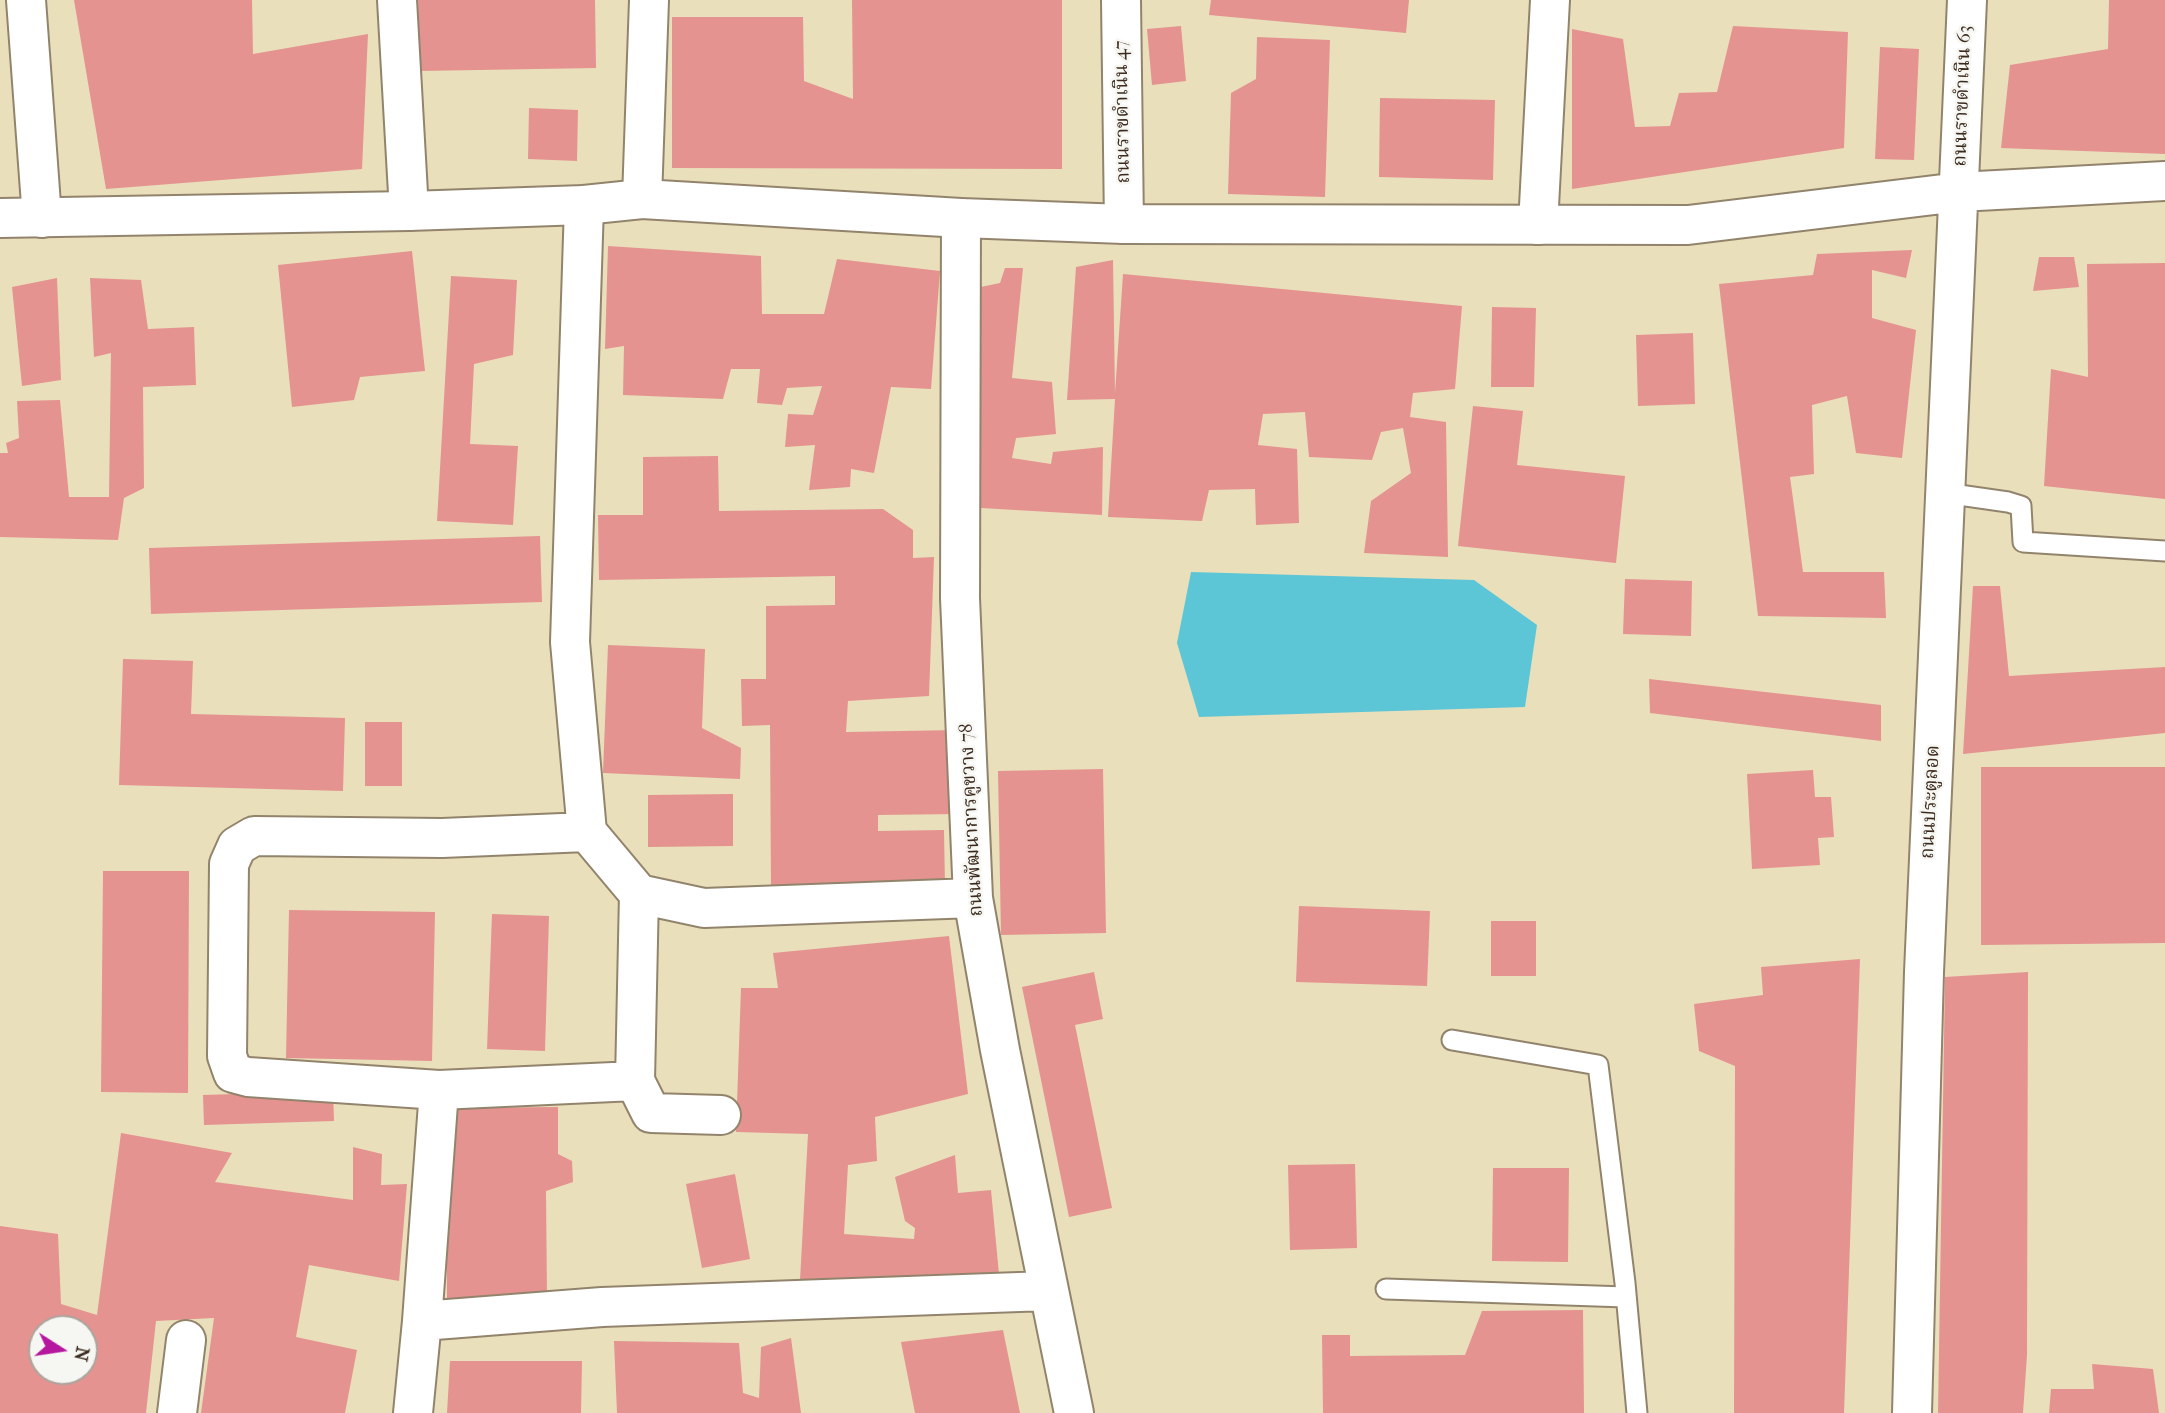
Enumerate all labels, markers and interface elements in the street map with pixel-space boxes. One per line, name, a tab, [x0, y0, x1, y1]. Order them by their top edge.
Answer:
street label: ถนนราขดำเนิน 63	[1949, 25, 1977, 167]
street label: ถนนราขดำเนิน 47	[1110, 40, 1136, 184]
street label: ถนนพัฒนาการคูขวาง 78	[956, 723, 988, 917]
street label: ถนนประตูลอด	[1917, 744, 1945, 860]
north arrow	[28, 1315, 98, 1385]
text: N	[69, 1345, 94, 1363]

